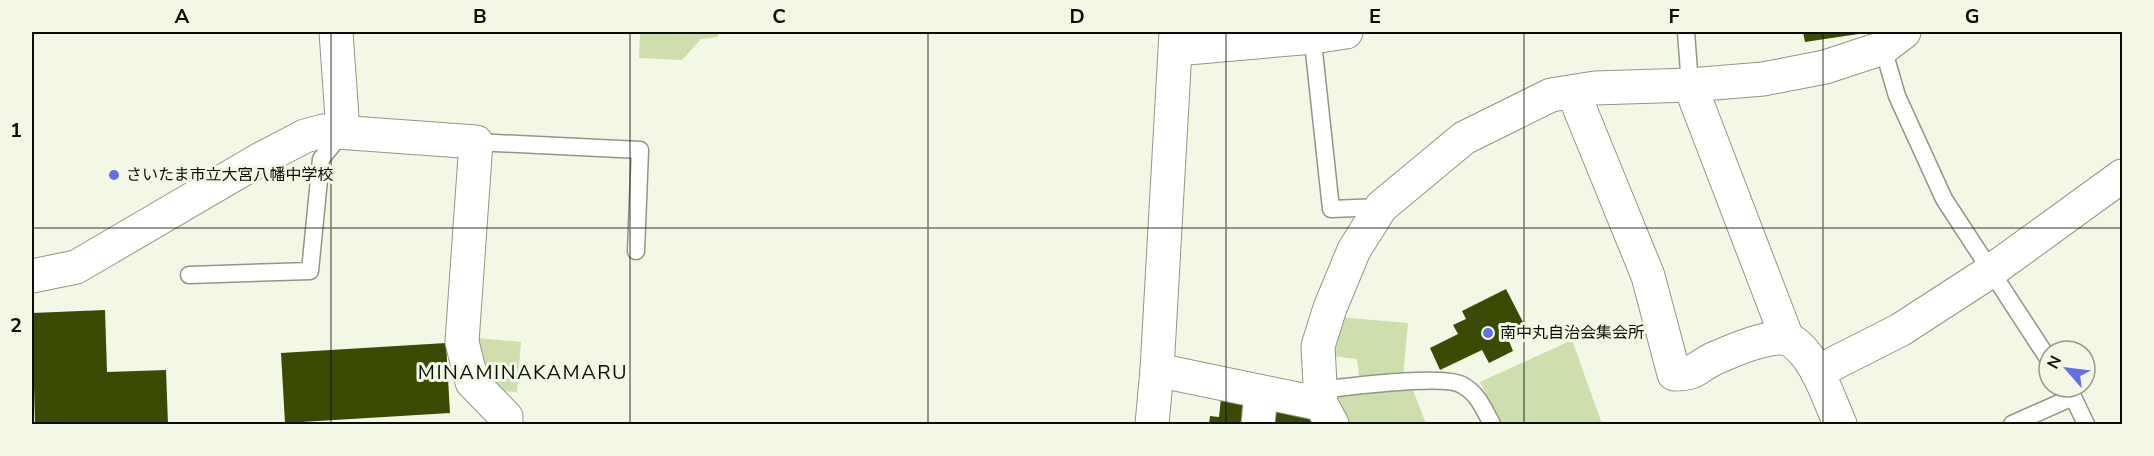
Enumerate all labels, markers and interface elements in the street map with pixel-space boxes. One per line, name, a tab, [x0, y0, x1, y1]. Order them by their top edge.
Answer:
text: A	[175, 3, 190, 30]
text: B	[473, 3, 487, 30]
text: C	[772, 3, 786, 30]
text: D	[1069, 3, 1085, 30]
text: E	[1369, 3, 1381, 30]
text: F	[1668, 3, 1680, 30]
text: G	[1965, 3, 1979, 30]
text: 1	[10, 117, 22, 144]
place label: さいたま市立大宮八幡中学校	[126, 164, 334, 186]
marker: さいたま市立大宮八幡中学校	[107, 168, 121, 182]
text: 2	[10, 312, 22, 339]
place label: 南中丸自治会集会所	[1500, 322, 1644, 344]
marker: 南中丸自治会集会所	[1481, 326, 1495, 340]
north arrow	[2037, 339, 2097, 399]
text: N	[2042, 352, 2067, 373]
district label: MINAMINAKAMARU	[418, 359, 628, 386]

